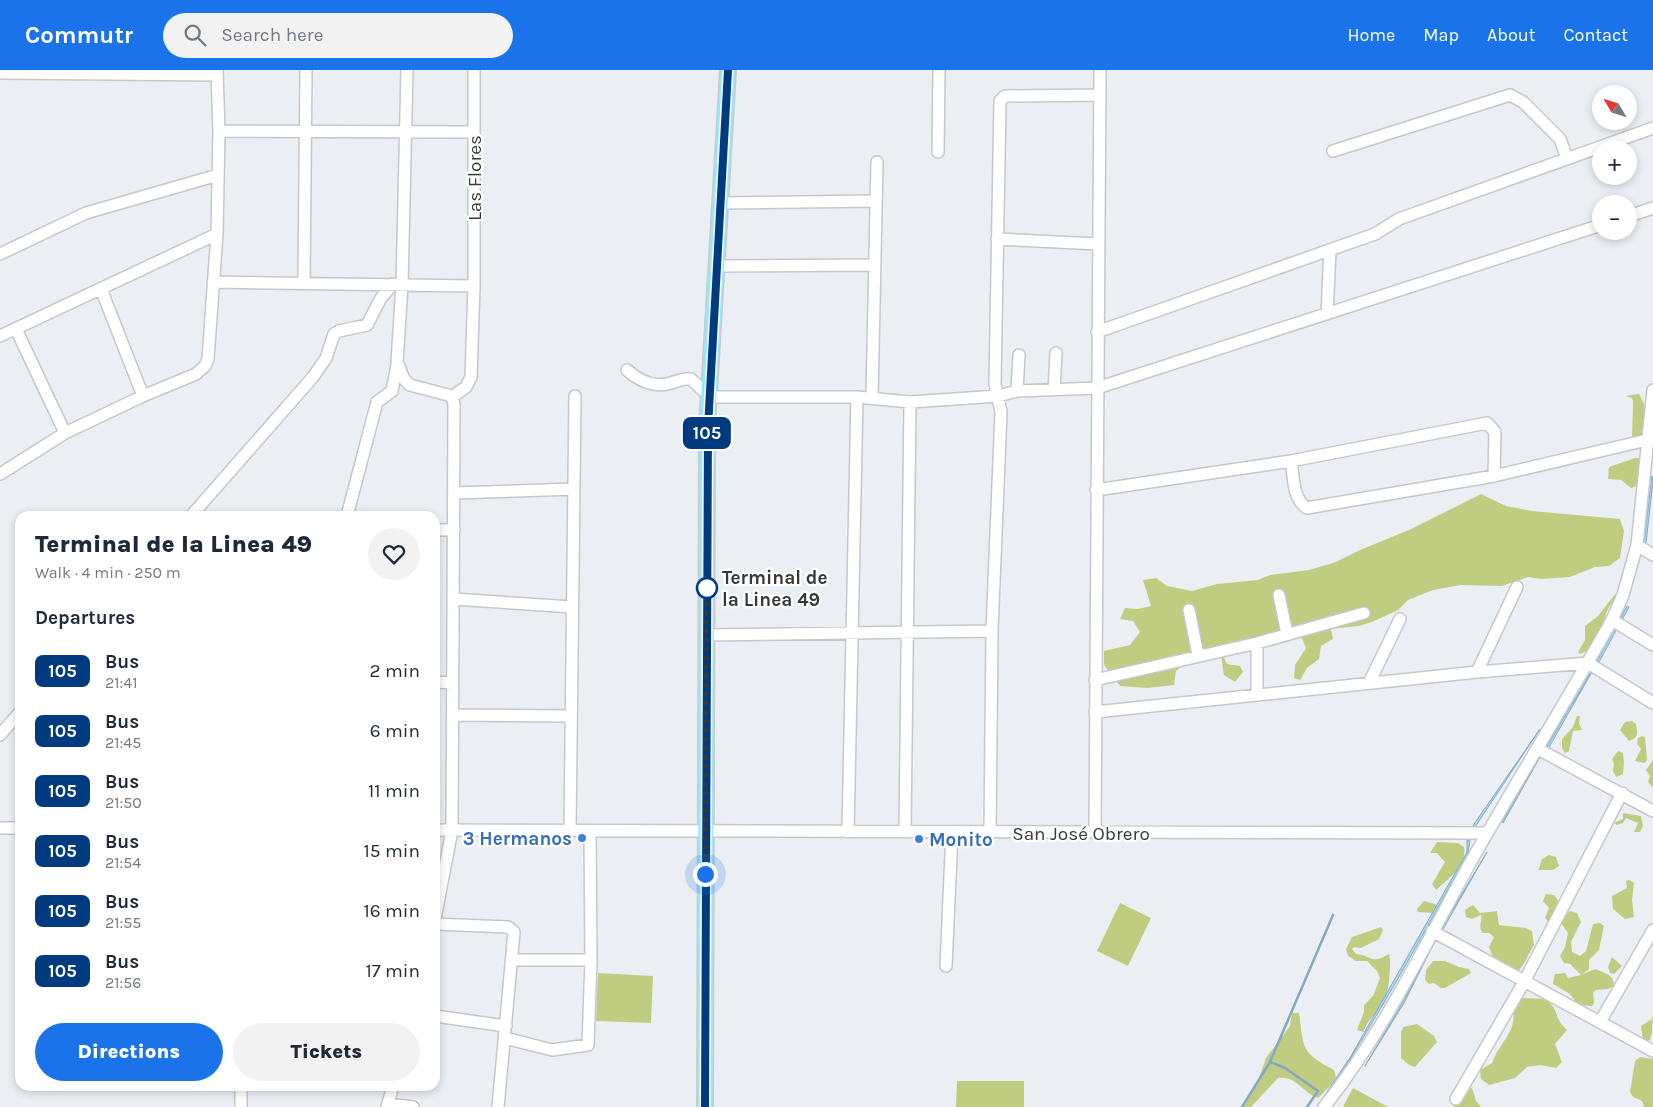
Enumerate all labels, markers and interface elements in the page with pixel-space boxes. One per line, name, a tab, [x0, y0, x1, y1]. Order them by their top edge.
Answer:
search box	[163, 13, 513, 58]
text: Commutr	[25, 21, 133, 49]
icon: search	[181, 21, 209, 49]
text: Search here	[221, 24, 323, 46]
text: Home	[1347, 24, 1395, 46]
text: Map	[1423, 24, 1459, 46]
text: About	[1487, 24, 1536, 46]
text: Contact	[1564, 24, 1628, 46]
north arrow	[1592, 85, 1638, 130]
map controls	[1592, 85, 1637, 240]
street label: Las Flores	[464, 135, 486, 221]
button: +	[1592, 140, 1637, 185]
button: −	[1592, 195, 1637, 240]
line badge: 105	[678, 417, 736, 449]
text: 105	[693, 422, 721, 444]
button: heart	[368, 528, 420, 580]
text: Terminal de la Linea 49	[35, 530, 312, 558]
text: Walk · 4 min · 250 m	[35, 563, 181, 582]
place label: Terminal de la Linea 49	[722, 567, 828, 611]
marker: Terminal de la Linea 49	[696, 577, 718, 599]
text: Departures	[35, 607, 135, 629]
text: Bus	[105, 651, 139, 673]
text: 105	[48, 660, 77, 682]
text: 2 min	[370, 660, 420, 682]
text: 21:41	[105, 673, 137, 692]
text: Bus	[105, 711, 139, 733]
text: 105	[48, 720, 77, 742]
text: 6 min	[370, 720, 420, 742]
text: 21:45	[105, 733, 141, 752]
text: Bus	[105, 771, 139, 793]
text: 105	[48, 780, 77, 802]
text: 11 min	[368, 780, 420, 802]
text: 21:50	[105, 793, 142, 812]
street label: San José Obrero	[1012, 823, 1150, 845]
place label: 3 Hermanos	[463, 828, 572, 850]
place label: Monito	[929, 829, 993, 851]
text: Bus	[105, 831, 139, 853]
marker: 3 Hermanos	[576, 832, 588, 844]
marker: Monito	[913, 833, 925, 845]
text: 105	[48, 840, 77, 862]
text: 15 min	[364, 840, 420, 862]
text: 21:54	[105, 853, 141, 872]
your location	[693, 862, 718, 887]
text: Bus	[105, 891, 139, 913]
text: 105	[48, 900, 77, 922]
text: 16 min	[363, 900, 420, 922]
text: 21:55	[105, 913, 141, 932]
text: Bus	[105, 951, 139, 973]
text: 105	[48, 960, 77, 982]
text: 17 min	[365, 960, 420, 982]
text: 21:56	[105, 973, 141, 992]
button: Directions	[35, 1023, 223, 1081]
button: Tickets	[233, 1023, 420, 1081]

